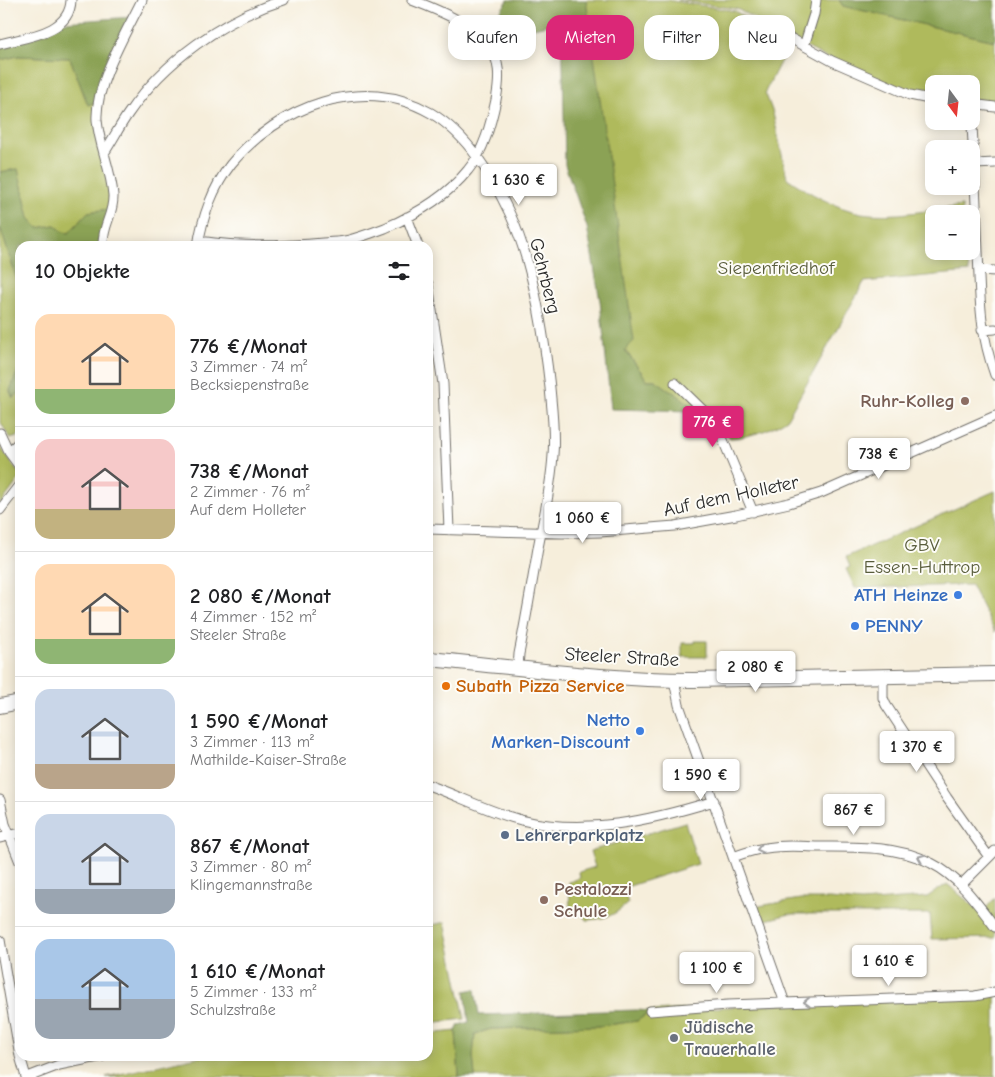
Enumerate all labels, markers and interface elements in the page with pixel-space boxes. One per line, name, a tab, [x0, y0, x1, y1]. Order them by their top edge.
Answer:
chip: Kaufen	[448, 15, 536, 60]
chip: Mieten	[546, 15, 634, 60]
chip: Filter	[644, 15, 719, 60]
chip: Neu	[729, 15, 795, 60]
north arrow	[925, 75, 980, 130]
map controls	[925, 75, 980, 260]
button: +	[925, 140, 980, 195]
pin: 1 630 €	[473, 164, 565, 206]
text: 1 630 €	[492, 171, 546, 189]
button: −	[925, 205, 980, 260]
street label: Gehrberg	[525, 236, 565, 316]
icon: filters	[385, 257, 413, 285]
park label: Siepenfriedhof	[718, 257, 836, 279]
text: 10 Objekte	[35, 259, 130, 283]
icon: home	[75, 334, 135, 394]
text: 776 €/Monat	[190, 334, 307, 358]
text: 3 Zimmer · 74 m²	[190, 358, 307, 376]
text: Becksiepenstraße	[190, 376, 309, 394]
place label: Ruhr-Kolleg	[860, 390, 955, 412]
marker: Ruhr-Kolleg	[959, 395, 971, 407]
pin: 776 €	[678, 406, 748, 448]
text: 776 €	[694, 413, 732, 431]
pin: 738 €	[844, 438, 914, 480]
text: 738 €	[859, 445, 899, 463]
icon: home	[75, 459, 135, 519]
text: 738 €/Monat	[190, 459, 308, 483]
street label: Auf dem Holleter	[661, 471, 801, 521]
text: 2 Zimmer · 76 m²	[190, 483, 310, 501]
text: Auf dem Holleter	[190, 501, 306, 519]
pin: 1 060 €	[537, 502, 629, 544]
text: 1 060 €	[555, 509, 611, 527]
park label: GBV Essen-Huttrop	[864, 534, 980, 578]
icon: home	[75, 584, 135, 644]
text: 2 080 €/Monat	[190, 584, 331, 608]
place label: ATH Heinze	[854, 584, 948, 606]
marker: ATH Heinze	[952, 589, 964, 601]
text: 4 Zimmer · 152 m²	[190, 608, 316, 626]
place label: PENNY	[865, 615, 924, 637]
marker: PENNY	[849, 620, 861, 632]
text: Steeler Straße	[190, 626, 286, 644]
street label: Steeler Straße	[564, 643, 680, 671]
pin: 2 080 €	[710, 650, 802, 693]
text: 2 080 €	[728, 658, 784, 676]
place label: Subath Pizza Service	[456, 675, 625, 697]
marker: Subath Pizza Service	[440, 680, 452, 692]
icon: home	[75, 709, 135, 769]
text: 1 590 €/Monat	[190, 709, 328, 733]
place label: Netto Marken-Discount	[491, 709, 631, 753]
marker: Netto Marken-Discount	[634, 725, 646, 737]
pin: 1 370 €	[871, 730, 963, 773]
text: 3 Zimmer · 113 m²	[190, 733, 314, 751]
text: 1 370 €	[891, 738, 943, 756]
text: Mathilde-Kaiser-Straße	[190, 751, 347, 769]
pin: 1 590 €	[655, 758, 747, 801]
text: 1 590 €	[674, 766, 728, 784]
pin: 867 €	[819, 794, 889, 836]
text: 867 €	[834, 801, 874, 819]
place label: Lehrerparkplatz	[515, 824, 643, 846]
marker: Lehrerparkplatz	[499, 829, 511, 841]
icon: home	[75, 834, 135, 894]
text: 867 €/Monat	[190, 834, 309, 858]
one-way arrow	[756, 843, 765, 854]
one-way arrow	[917, 854, 926, 865]
text: 3 Zimmer · 80 m²	[190, 858, 311, 876]
text: Klingemannstraße	[190, 876, 313, 894]
place label: Pestalozzi Schule	[554, 878, 632, 922]
marker: Pestalozzi Schule	[538, 894, 550, 906]
pin: 1 610 €	[843, 944, 935, 987]
pin: 1 100 €	[671, 952, 763, 994]
text: 1 610 €	[863, 952, 915, 970]
icon: home	[75, 959, 135, 1019]
text: 1 610 €/Monat	[190, 959, 325, 983]
text: 1 100 €	[690, 959, 744, 977]
text: 5 Zimmer · 133 m²	[190, 983, 316, 1001]
one-way arrow	[802, 997, 810, 1007]
text: Schulzstraße	[190, 1001, 276, 1019]
place label: Jüdische Trauerhalle	[684, 1016, 776, 1060]
marker: Jüdische Trauerhalle	[668, 1032, 680, 1044]

